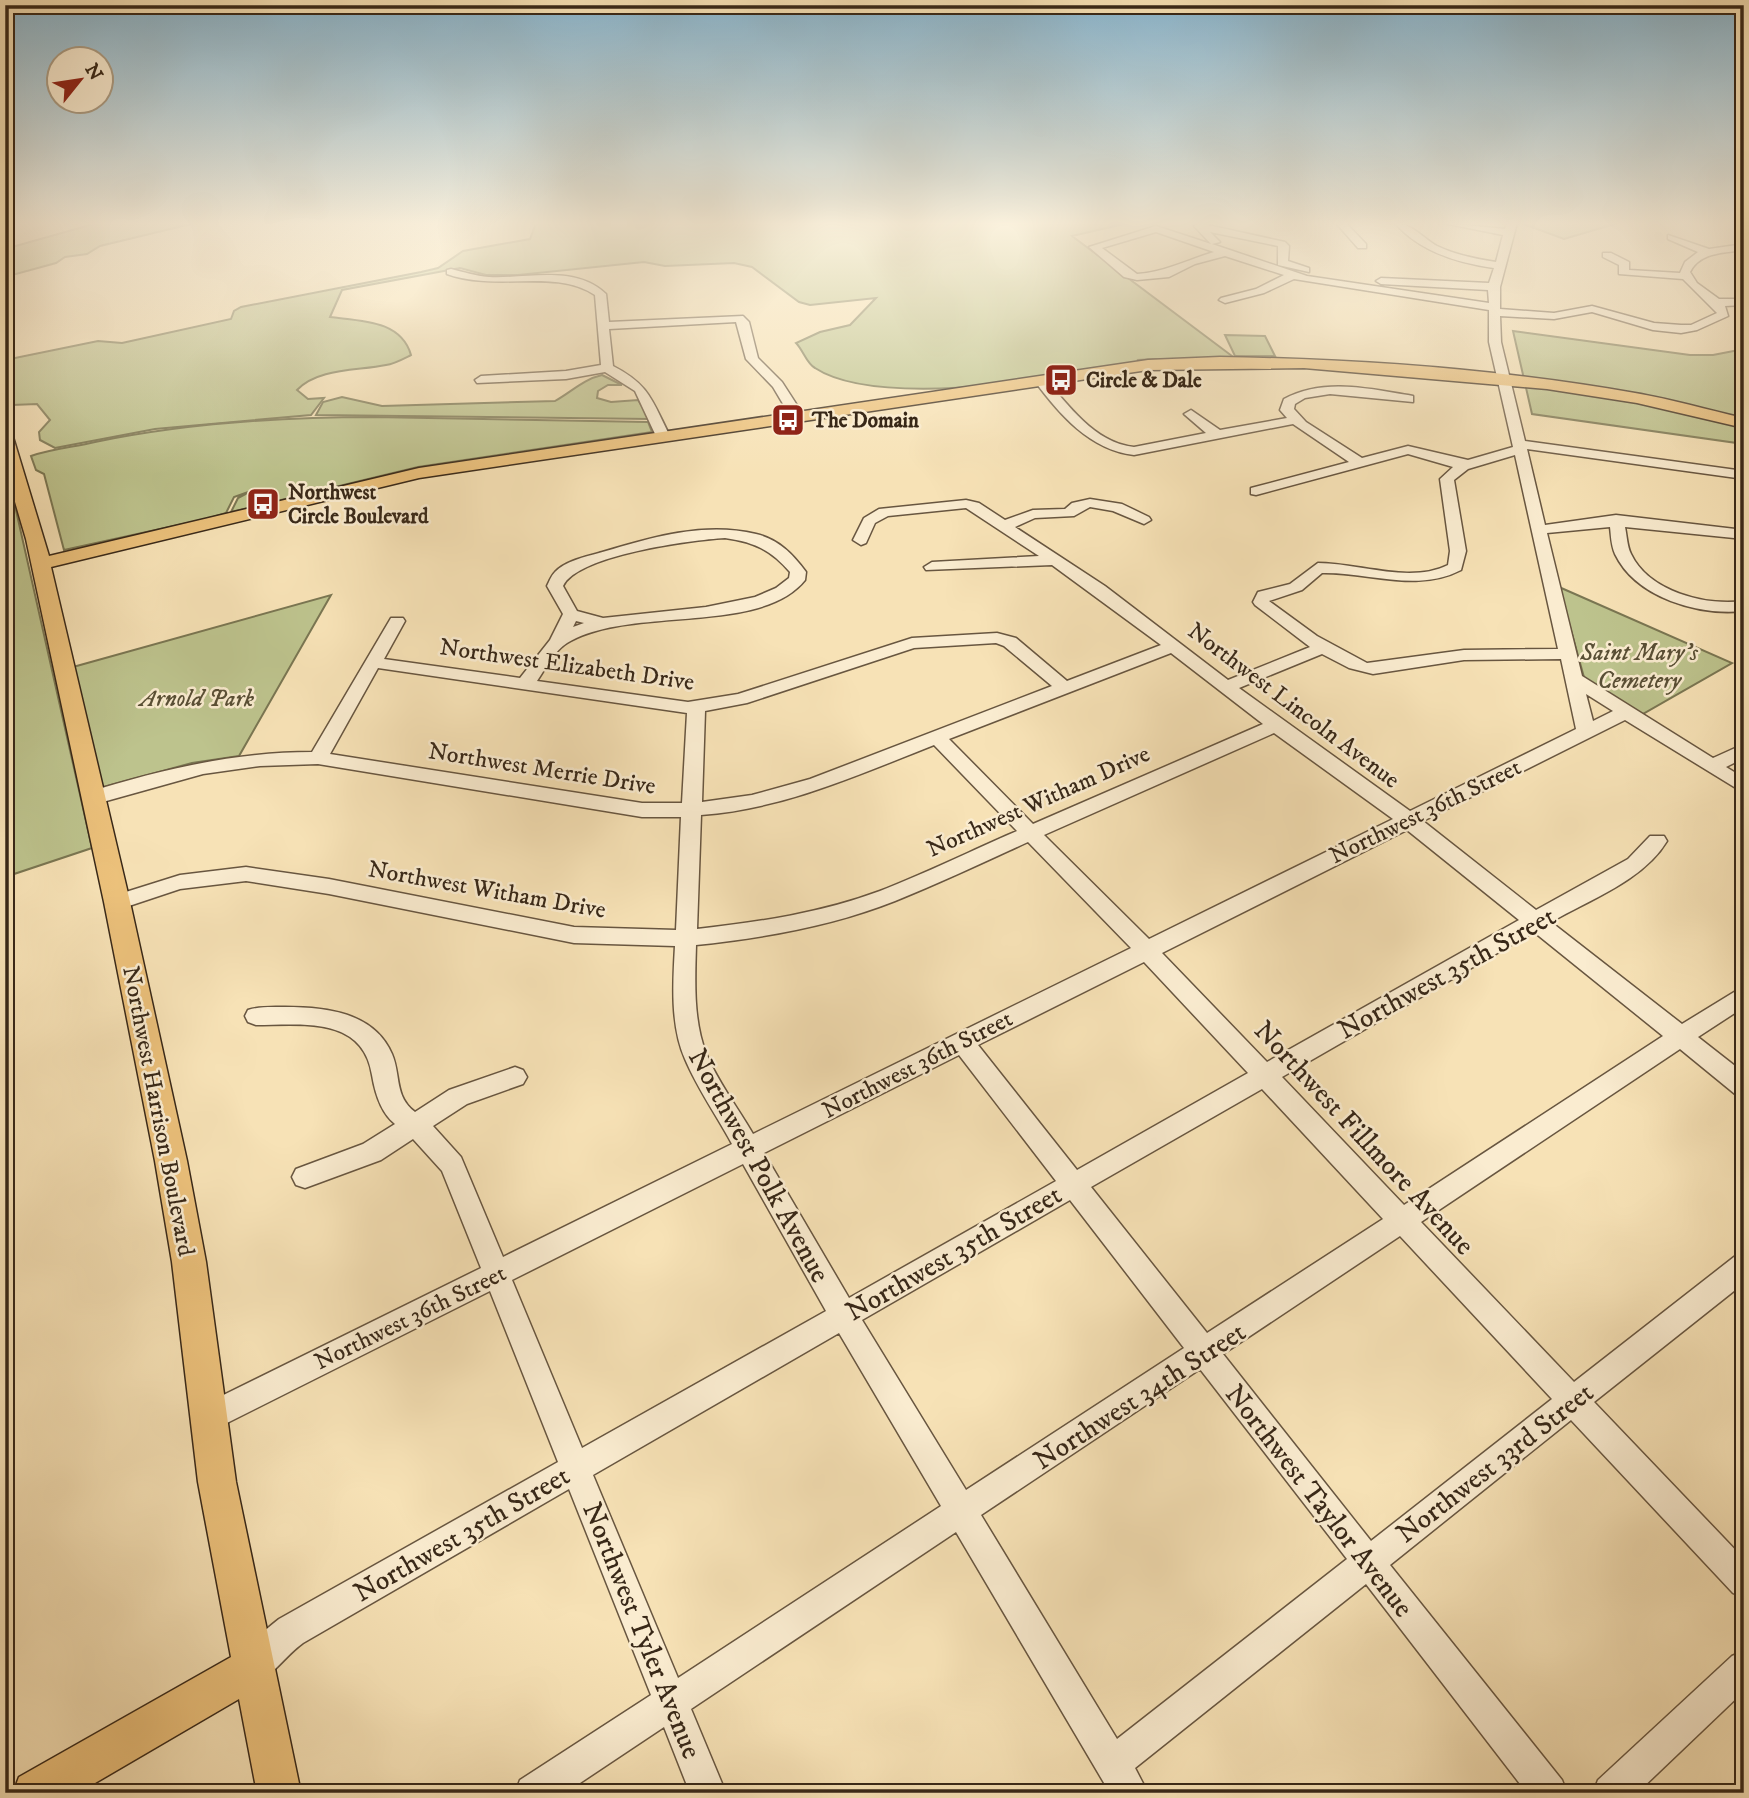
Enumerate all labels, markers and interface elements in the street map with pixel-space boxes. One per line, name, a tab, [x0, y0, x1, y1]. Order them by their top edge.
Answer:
north arrow	[46, 46, 116, 116]
text: N	[80, 60, 107, 85]
bus stop icon: Circle & Dale	[1042, 361, 1080, 399]
place label: Circle & Dale	[1086, 368, 1202, 394]
bus stop icon: The Domain	[769, 401, 807, 439]
place label: The Domain	[811, 408, 920, 434]
place label: Northwest Circle Boulevard	[288, 480, 429, 530]
bus stop icon: Northwest Circle Boulevard	[244, 485, 282, 523]
street label: Northwest Lincoln Avenue	[1181, 616, 1405, 795]
street label: Northwest Elizabeth Drive	[438, 632, 696, 698]
park label: Saint Mary's Cemetery	[1579, 638, 1698, 696]
park label: Arnold Park	[137, 684, 254, 714]
street label: Northwest Merrie Drive	[426, 736, 658, 802]
street label: Northwest Witham Drive	[922, 739, 1155, 865]
street label: Northwest 36th Street	[1325, 752, 1526, 871]
street label: Northwest Witham Drive	[366, 854, 608, 926]
street label: Northwest 35th Street	[1332, 899, 1562, 1048]
street label: Northwest Harrison Boulevard	[115, 964, 201, 1259]
street label: Northwest 36th Street	[817, 1004, 1018, 1126]
street label: Northwest Fillmore Avenue	[1246, 1013, 1482, 1263]
street label: Northwest Polk Avenue	[680, 1043, 837, 1289]
street label: Northwest 35th Street	[839, 1177, 1068, 1329]
street label: Northwest 36th Street	[310, 1258, 511, 1377]
street label: Northwest 34th Street	[1027, 1315, 1253, 1478]
street label: Northwest 33rd Street	[1389, 1375, 1601, 1551]
street label: Northwest Taylor Avenue	[1217, 1378, 1421, 1624]
street label: Northwest 35th Street	[347, 1458, 576, 1610]
street label: Northwest Tyler Avenue	[574, 1497, 709, 1764]

